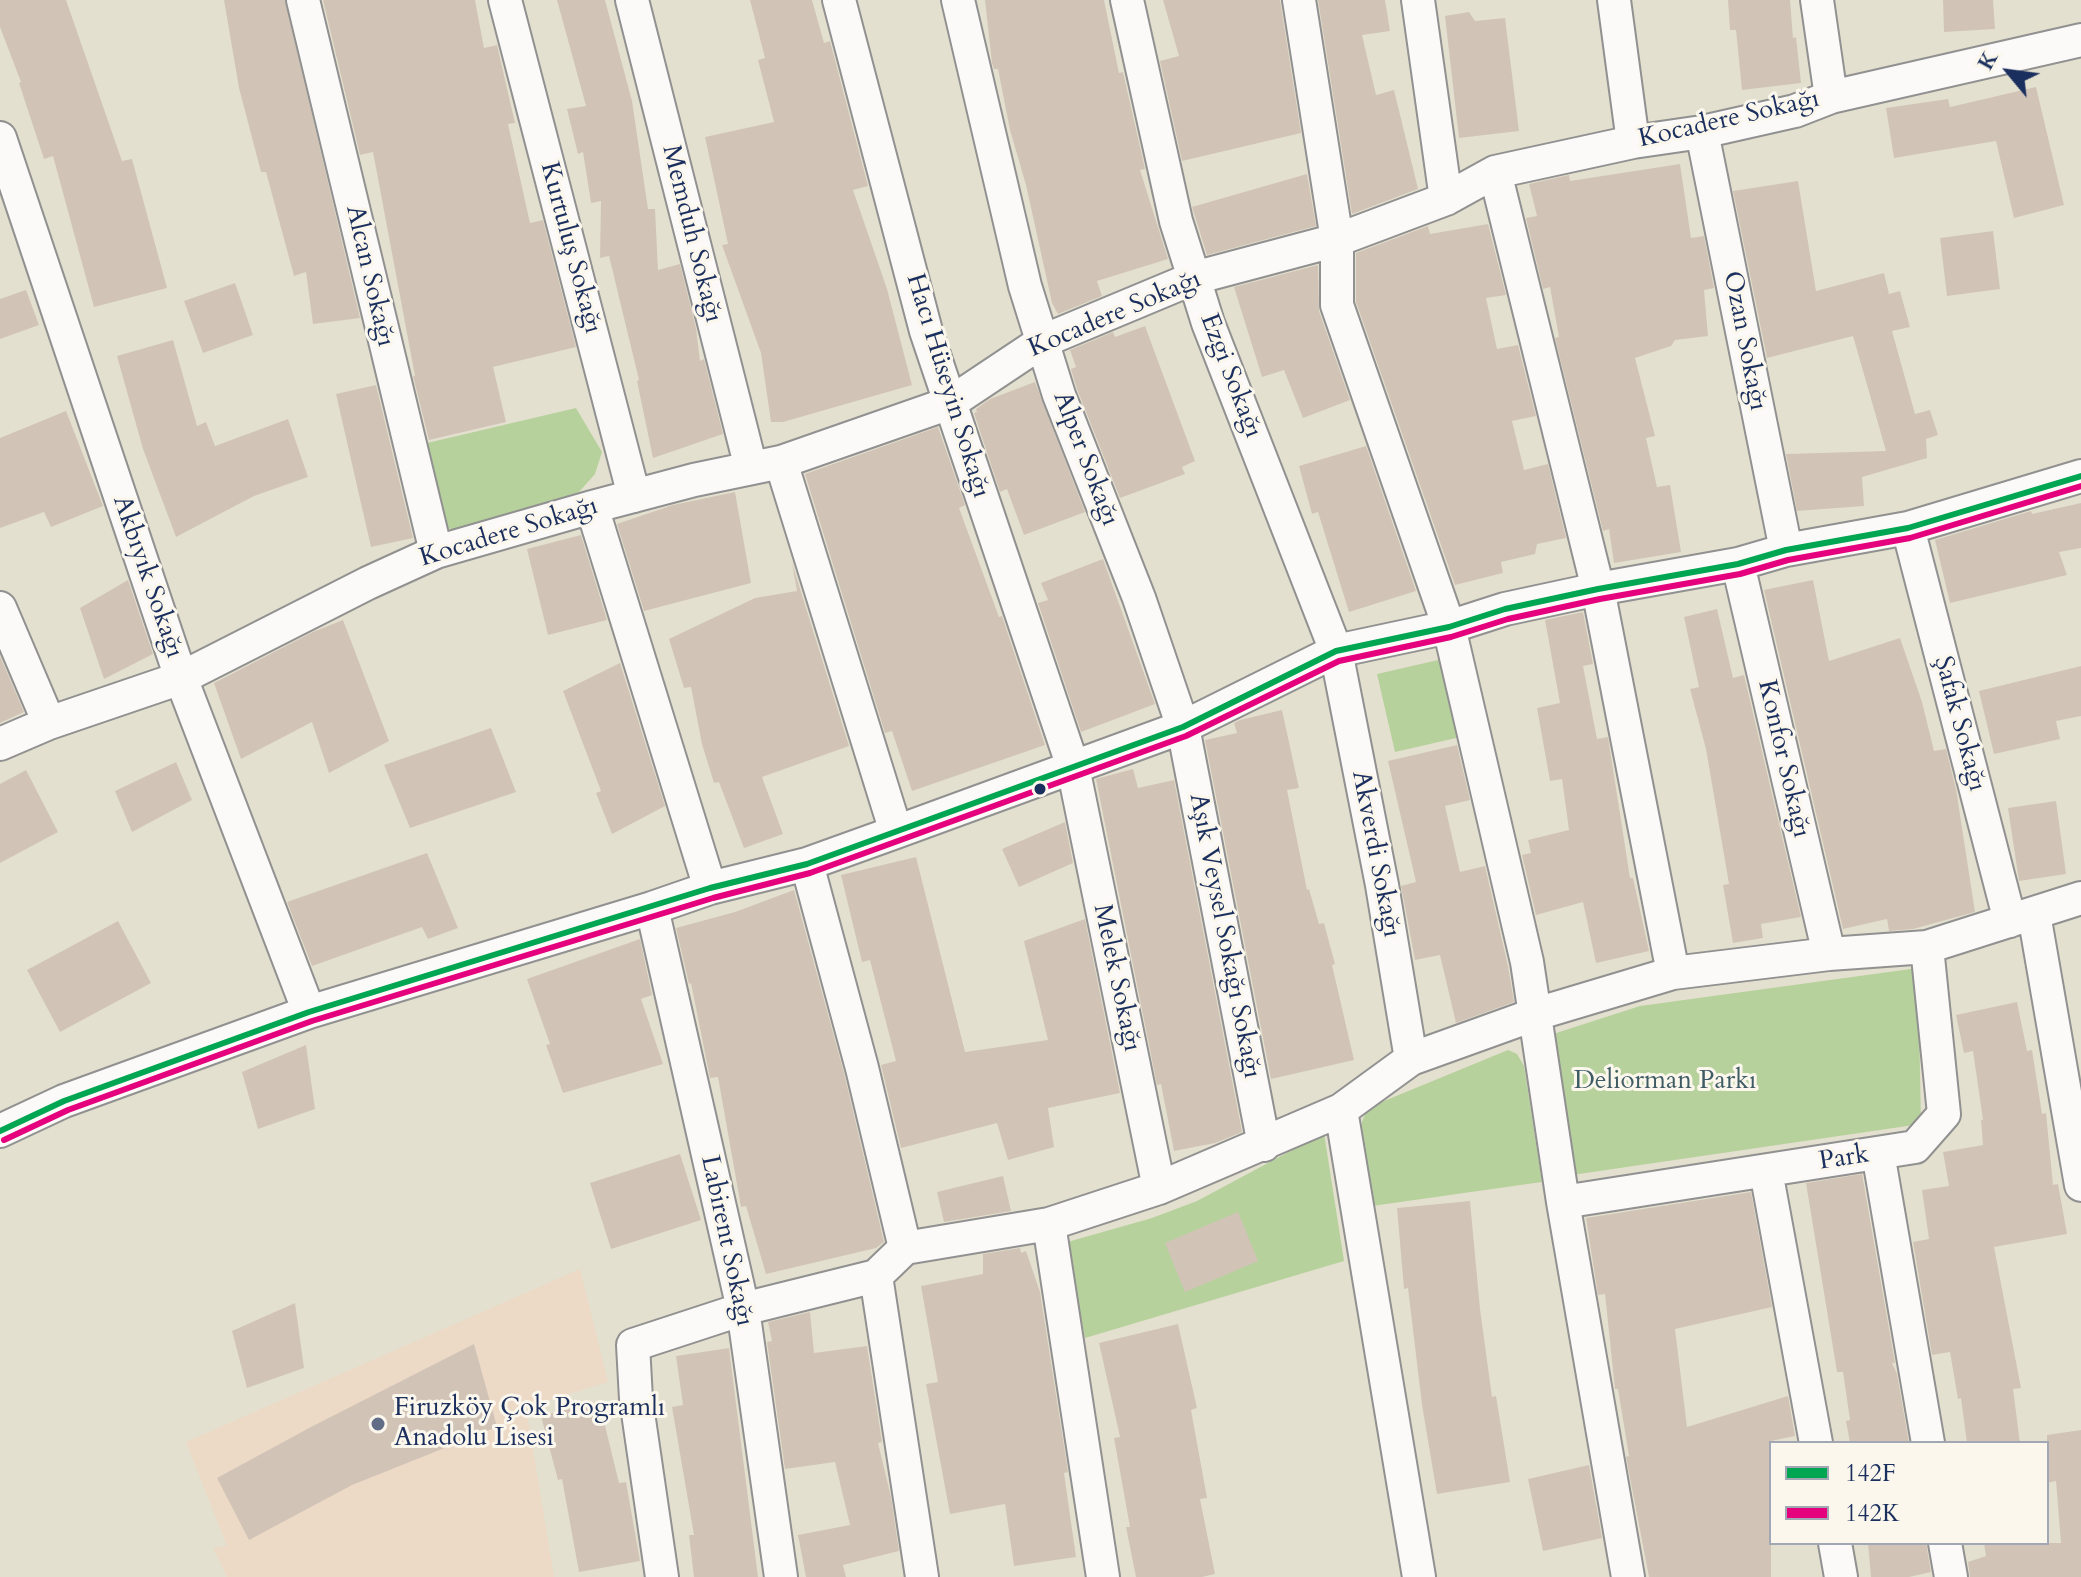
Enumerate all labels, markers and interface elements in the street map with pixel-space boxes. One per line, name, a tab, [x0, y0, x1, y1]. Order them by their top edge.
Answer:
north arrow	[1969, 32, 2049, 112]
text: K	[1971, 45, 2005, 75]
street label: Kocadere Sokağı	[1636, 84, 1822, 156]
street label: Memduh Sokağı	[654, 142, 728, 326]
street label: Kurtuluş Sokağı	[532, 159, 608, 337]
street label: Alcan Sokağı	[338, 202, 400, 350]
street label: Kocadere Sokağı	[1024, 265, 1206, 365]
street label: Ozan Sokağı	[1715, 269, 1773, 413]
street label: Hacı Hüseyin Sokağı	[898, 270, 996, 502]
street label: Ezgi Sokağı	[1192, 309, 1268, 443]
street label: Alper Sokağı	[1045, 387, 1125, 531]
street label: Kocadere Sokağı	[416, 491, 602, 575]
street label: Akbıyık Sokağı	[105, 492, 189, 662]
street label: Şafak Sokağı	[1926, 653, 1992, 795]
street label: Konfor Sokağı	[1750, 677, 1816, 841]
street label: Akverdi Sokağı	[1344, 768, 1406, 940]
unlabelled marker	[1032, 781, 1048, 797]
street label: Aşık Veysel Sokağı Sokağı	[1181, 791, 1267, 1081]
street label: Melek Sokağı	[1085, 902, 1147, 1054]
park label: Deliorman Parkı	[1574, 1066, 1756, 1098]
street label: Park	[1817, 1140, 1871, 1178]
street label: Labirent Sokağı	[693, 1153, 759, 1329]
place label: Firuzköy Çok Programlı Anadolu Lisesi	[394, 1393, 665, 1454]
marker: Firuzköy Çok Programlı Anadolu Lisesi	[369, 1415, 387, 1433]
legend	[1769, 1441, 2049, 1545]
text: 142F	[1845, 1457, 1896, 1490]
text: 142K	[1845, 1497, 1900, 1530]

